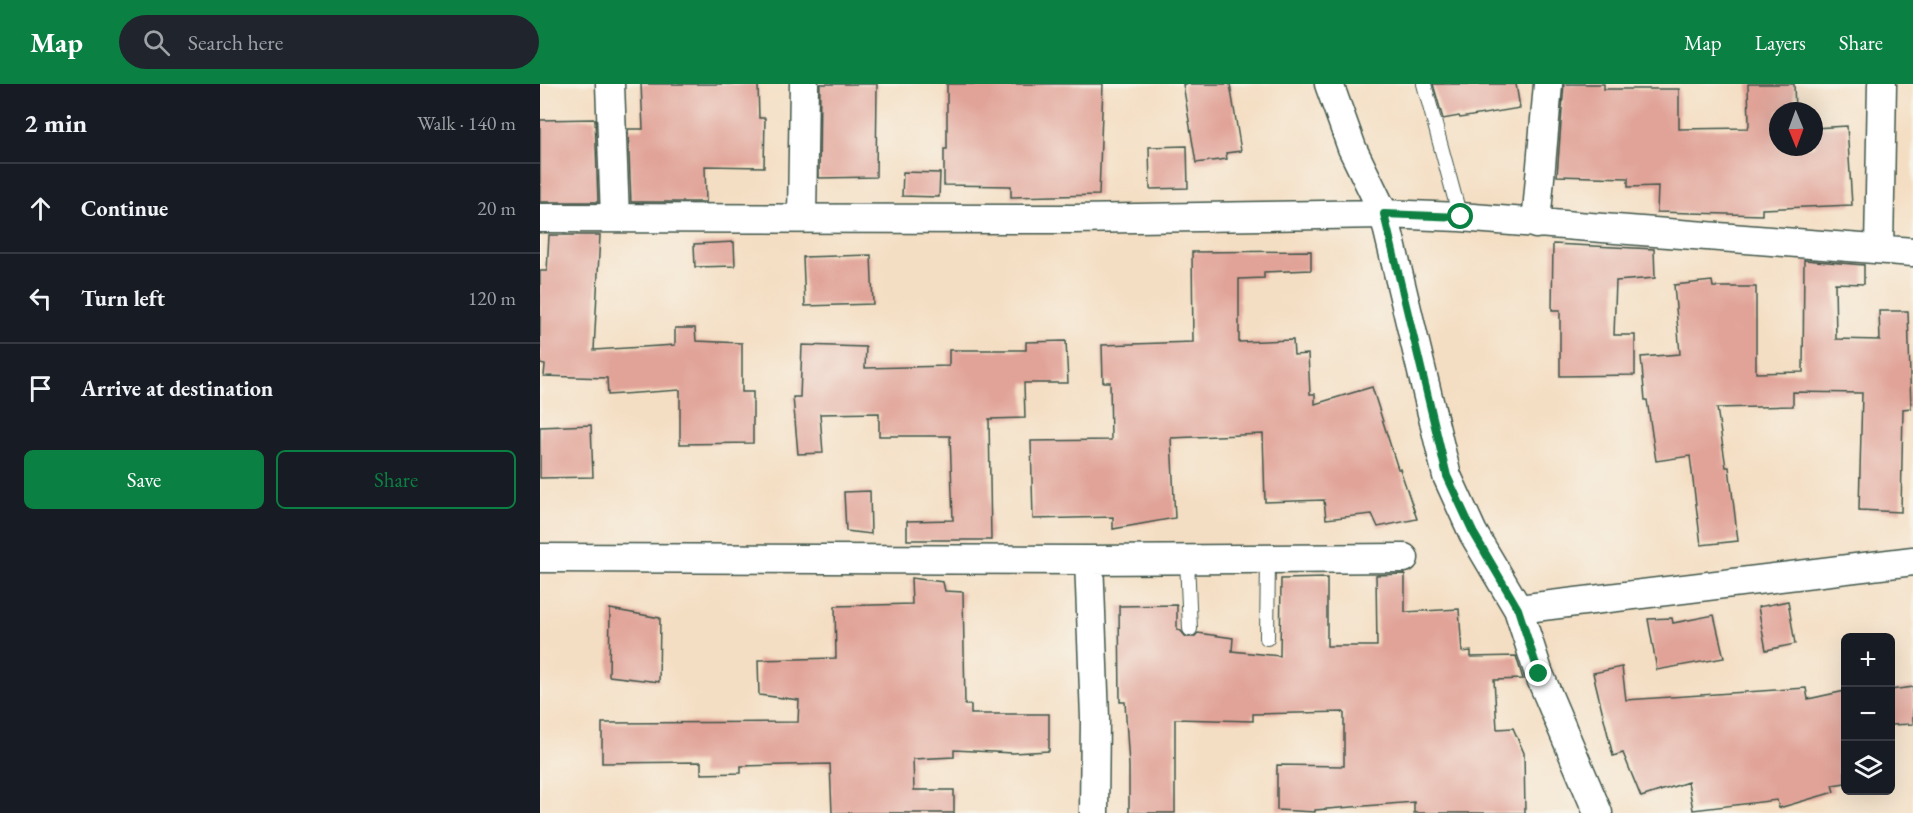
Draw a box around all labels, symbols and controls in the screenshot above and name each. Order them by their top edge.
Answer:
search box [119,15,539,69]
text: Map [30,24,83,60]
icon: search [140,26,173,59]
text: Search here [188,28,283,57]
text: Map [1684,29,1722,56]
text: Layers [1755,29,1806,56]
text: Share [1839,29,1883,56]
north arrow [1769,102,1823,156]
text: 2 min [24,106,87,140]
text: Walk · 140 m [417,110,516,136]
icon: ahead [24,192,57,225]
text: Continue [81,194,168,223]
text: 20 m [477,195,516,221]
route start [1447,203,1473,229]
icon: left [24,282,57,315]
text: Turn left [81,284,165,313]
text: 120 m [468,285,516,311]
icon: arrive [24,372,57,405]
text: Arrive at destination [81,374,273,403]
button: Save [24,450,264,509]
button: Share [276,450,516,509]
map controls [1841,633,1895,795]
button: + [1841,633,1895,687]
route end [1525,660,1551,686]
button: − [1841,687,1895,741]
button: layers [1841,741,1895,795]

